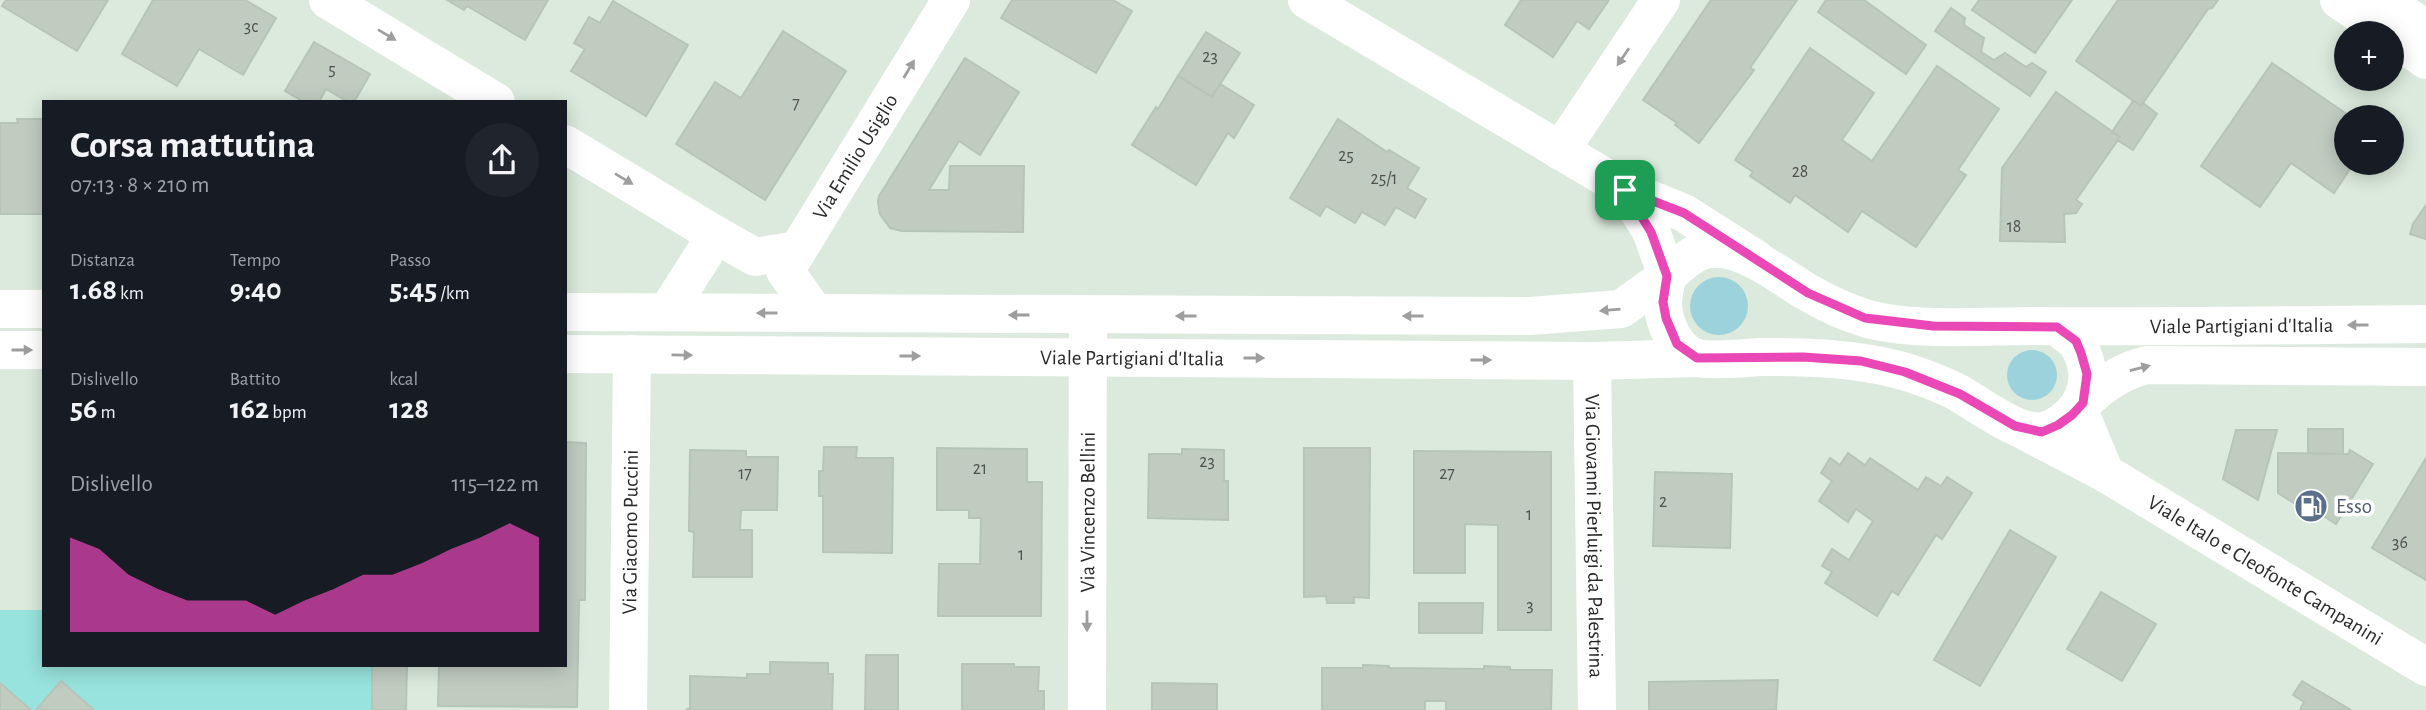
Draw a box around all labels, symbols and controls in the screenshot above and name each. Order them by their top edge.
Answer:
house number: 3c [244,18,258,36]
map controls [2334,21,2404,175]
button: + [2334,21,2404,91]
one-way arrow [377,29,396,42]
one-way arrow [1617,47,1630,66]
house number: 23 [1202,48,1218,66]
one-way arrow [902,59,915,79]
house number: 5 [328,61,336,79]
street label: Via Emilio Usiglio [809,90,901,223]
house number: 7 [792,95,800,113]
button: − [2334,105,2404,175]
button: share [465,123,539,197]
text: Corsa mattutina [70,127,315,165]
house number: 25 [1338,147,1354,165]
pin [1595,160,1655,220]
house number: 28 [1792,163,1808,181]
house number: 25/1 [1370,170,1398,188]
icon: arrive [1606,171,1644,209]
one-way arrow [614,173,633,186]
text: 07:13 · 8 × 210 m [70,174,210,197]
house number: 18 [2007,218,2021,236]
text: Distanza [70,251,135,270]
text: Tempo [230,251,281,270]
text: Passo [389,251,431,270]
text: 1.68 [70,275,117,305]
text: 9:40 [230,275,282,305]
text: 5:45 [389,275,437,305]
text: km [117,284,144,303]
text: /km [437,284,470,303]
one-way arrow [1599,305,1621,316]
one-way arrow [756,307,778,319]
one-way arrow [1008,309,1030,320]
one-way arrow [1174,310,1196,322]
one-way arrow [1402,310,1424,322]
street label: Viale Partigiani d'Italia [2150,314,2334,337]
one-way arrow [2347,319,2369,330]
one-way arrow [11,344,33,356]
street label: Viale Partigiani d'Italia [1040,347,1224,369]
one-way arrow [672,349,694,360]
one-way arrow [899,350,921,362]
one-way arrow [1243,352,1265,364]
one-way arrow [1471,354,1493,365]
one-way arrow [2129,362,2151,373]
text: Dislivello [70,370,138,389]
text: Battito [230,370,280,389]
text: kcal [389,370,418,389]
text: 56 [70,394,97,424]
text: 162 [230,394,269,424]
text: 128 [389,394,429,424]
street label: Via Giovanni Pierluigi da Palestrina [1582,394,1607,679]
text: m [97,403,116,422]
text: bpm [269,403,307,422]
street label: Via Vincenzo Bellini [1077,432,1098,592]
street label: Via Giacomo Puccini [619,449,641,615]
house number: 23 [1199,453,1215,471]
house number: 21 [973,460,987,478]
house number: 17 [738,465,752,483]
house number: 27 [1439,465,1455,483]
text: Dislivello [70,473,153,496]
text: 115–122 m [452,473,539,496]
fuel station icon: Esso [2292,487,2330,525]
street label: Viale Italo e Cleofonte Campanini [2144,491,2387,649]
house number: 2 [1659,493,1667,511]
place label: Esso [2336,496,2372,517]
house number: 1 [1526,506,1532,524]
house number: 36 [2392,534,2408,552]
house number: 1 [1018,546,1024,564]
house number: 3 [1526,597,1534,615]
one-way arrow [1081,610,1093,632]

